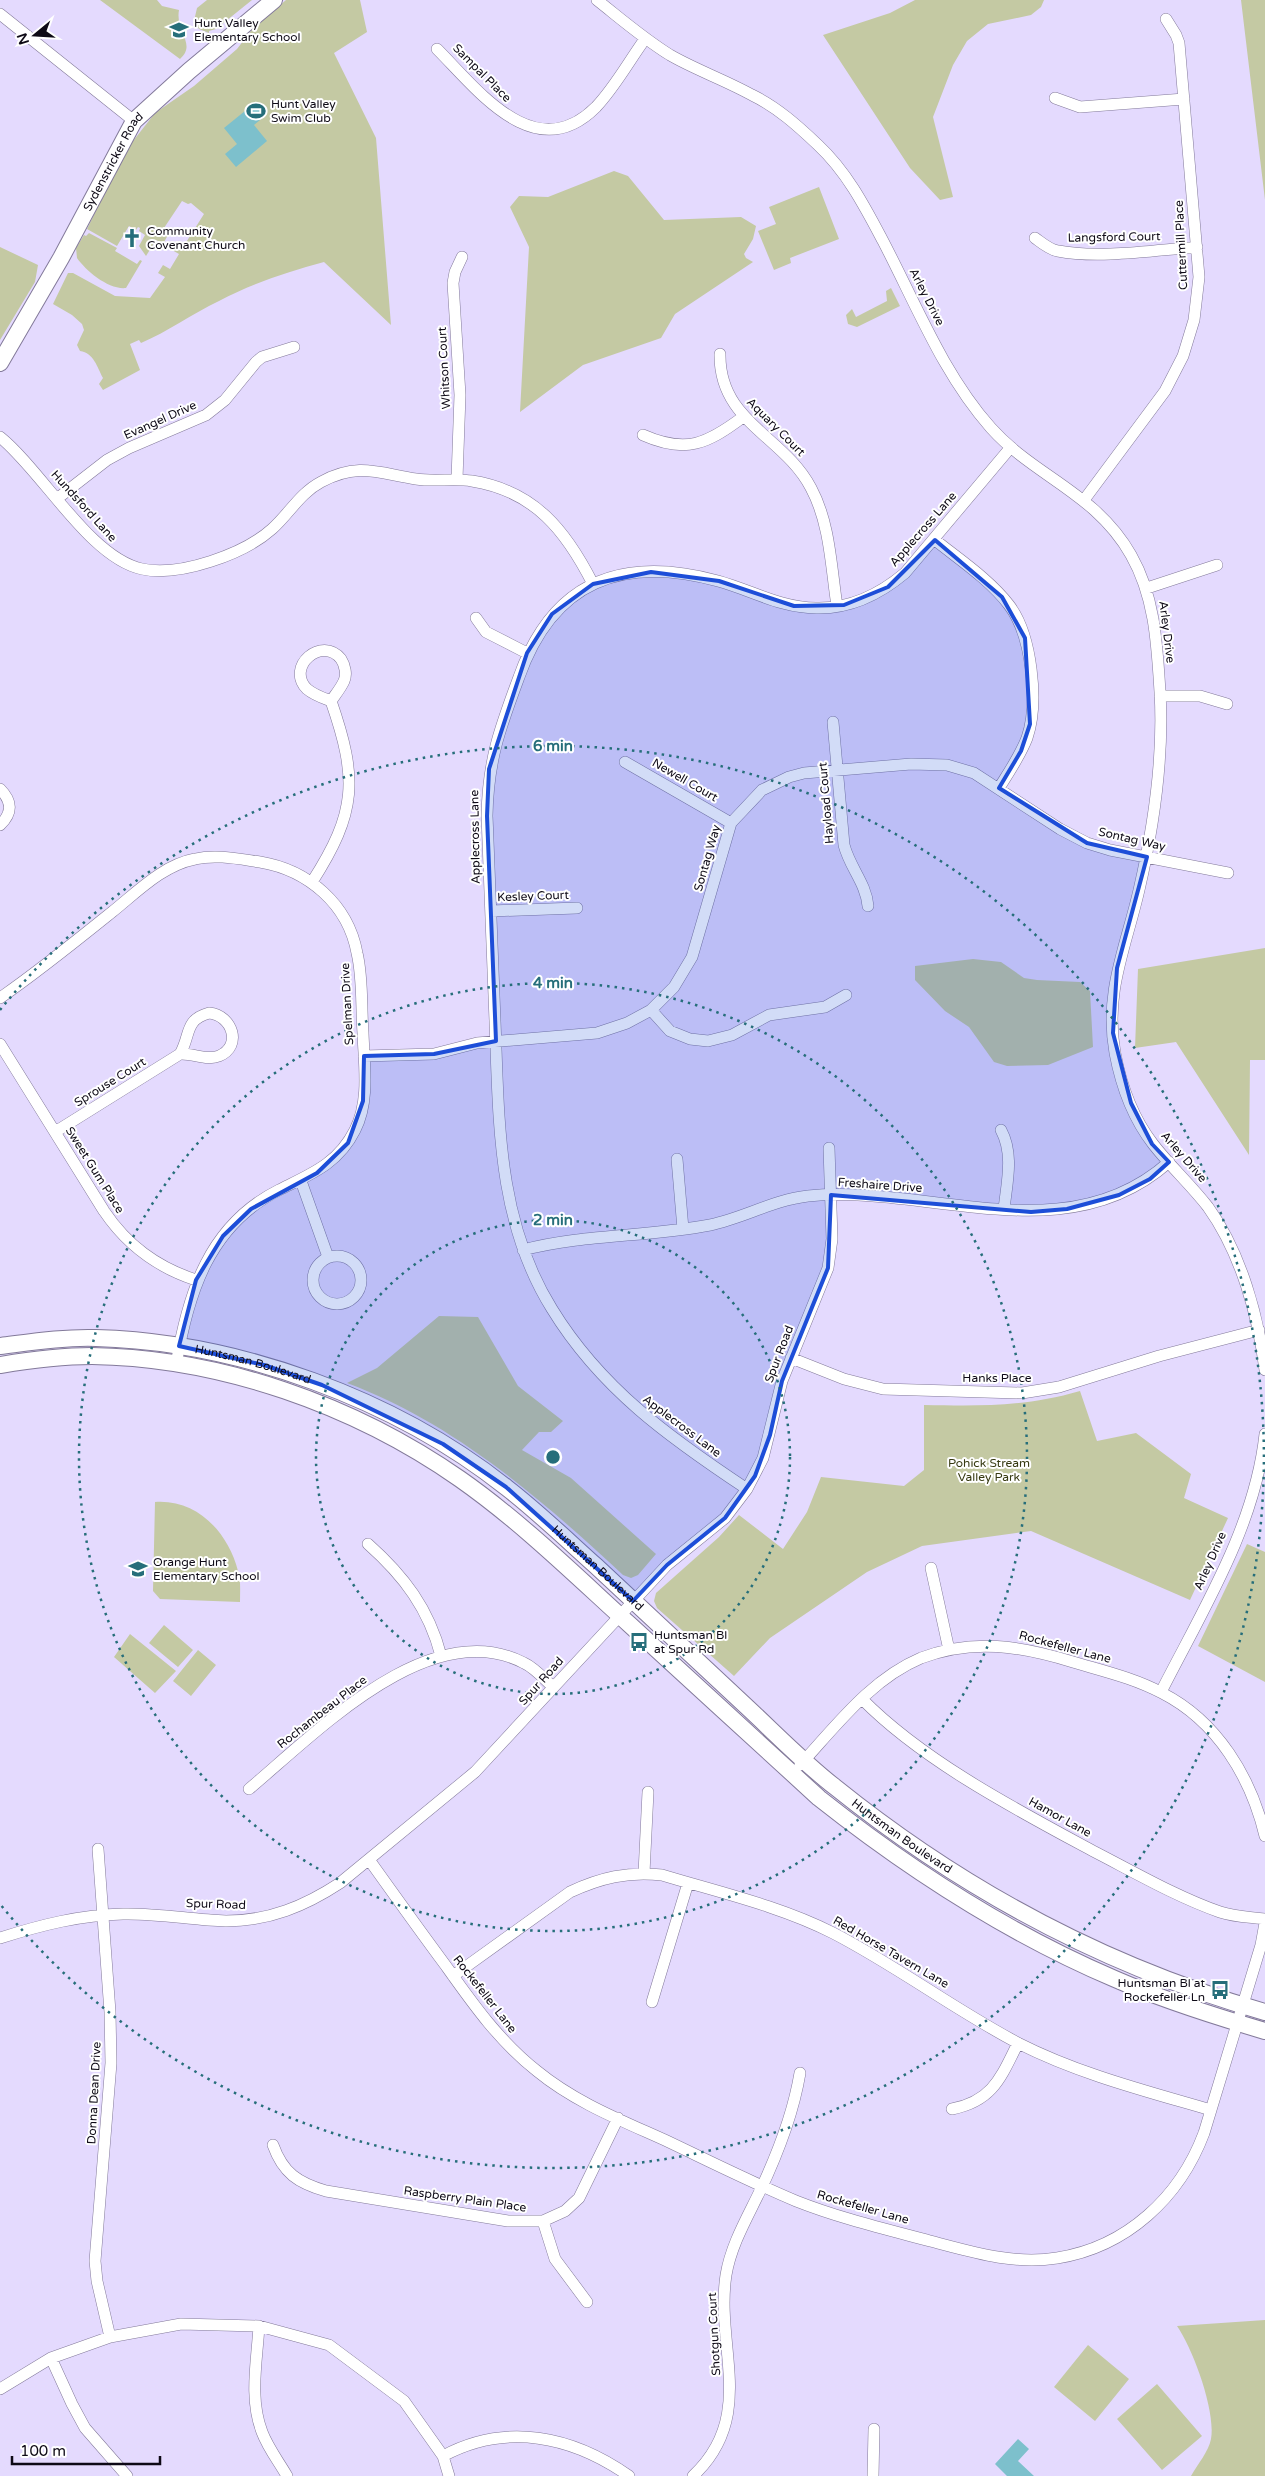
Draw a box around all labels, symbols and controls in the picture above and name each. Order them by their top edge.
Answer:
north arrow [10,10,60,60]
place label: Hunt Valley Elementary School [194,16,301,44]
school or university icon: Hunt Valley Elementary School [168,19,190,41]
text: N [13,31,33,47]
street label: Sampal Place [450,41,514,105]
place label: Hunt Valley Swim Club [271,97,336,125]
sports icon: Hunt Valley Swim Club [245,100,267,122]
street label: Sydenstricker Road [80,109,146,213]
street label: Cuttermill Place [1172,200,1190,290]
place label: Community Covenant Church [147,224,245,252]
church icon: Community Covenant Church [121,227,143,249]
street label: Langsford Court [1067,229,1161,245]
street label: Arley Drive [907,266,947,328]
street label: Whitson Court [435,326,453,410]
street label: Aquary Court [744,395,808,459]
street label: Evangel Drive [122,398,199,442]
street label: Hundsford Lane [48,467,120,545]
street label: Applecross Lane [887,489,959,569]
street label: Arley Drive [1156,600,1178,664]
text: 6 min [533,737,573,755]
street label: Newell Court [650,756,721,805]
street label: Hayload Court [815,761,837,844]
street label: Applecross Lane [467,790,483,884]
street label: Sontag Way [691,823,723,893]
street label: Sontag Way [1097,824,1168,854]
street label: Kesley Court [497,888,570,904]
street label: Spelman Drive [338,962,356,1046]
text: 4 min [533,974,573,992]
street label: Sprouse Court [72,1054,149,1110]
street label: Sweet Gum Place [63,1124,127,1216]
street label: Arley Drive [1158,1129,1210,1185]
street label: Freshaire Drive [837,1175,923,1195]
text: 2 min [533,1211,573,1229]
street label: Spur Road [762,1323,796,1385]
street label: Huntsman Boulevard [194,1342,313,1387]
street label: Hanks Place [962,1371,1032,1385]
street label: Applecross Lane [640,1392,724,1460]
centre of rings [544,1448,562,1466]
park label: Pohick Stream Valley Park [948,1456,1030,1484]
street label: Huntsman Boulevard [549,1522,647,1614]
street label: Arley Drive [1191,1530,1229,1592]
place label: Orange Hunt Elementary School [153,1555,260,1583]
school or university icon: Orange Hunt Elementary School [127,1558,149,1580]
place label: Huntsman Bl at Spur Rd [654,1628,727,1656]
street label: Rockefeller Lane [1017,1628,1113,1666]
bus stop icon: Huntsman Bl at Spur Rd [628,1631,650,1653]
street label: Spur Road [516,1654,566,1708]
street label: Rochambeau Place [274,1673,370,1751]
street label: Hamor Lane [1026,1794,1094,1840]
street label: Huntsman Boulevard [849,1796,955,1876]
street label: Spur Road [186,1896,246,1912]
street label: Red Horse Tavern Lane [831,1913,952,1991]
street label: Rockefeller Lane [450,1952,520,2036]
place label: Huntsman Bl at Rockefeller Ln [1118,1976,1205,2004]
bus stop icon: Huntsman Bl at Rockefeller Ln [1209,1979,1231,2001]
street label: Donna Dean Drive [84,2041,104,2145]
street label: Raspberry Plain Place [403,2183,527,2215]
street label: Rockefeller Lane [816,2187,911,2227]
street label: Shotgun Court [705,2291,723,2376]
scale bar [12,2434,160,2466]
text: 100 m [20,2442,66,2460]

